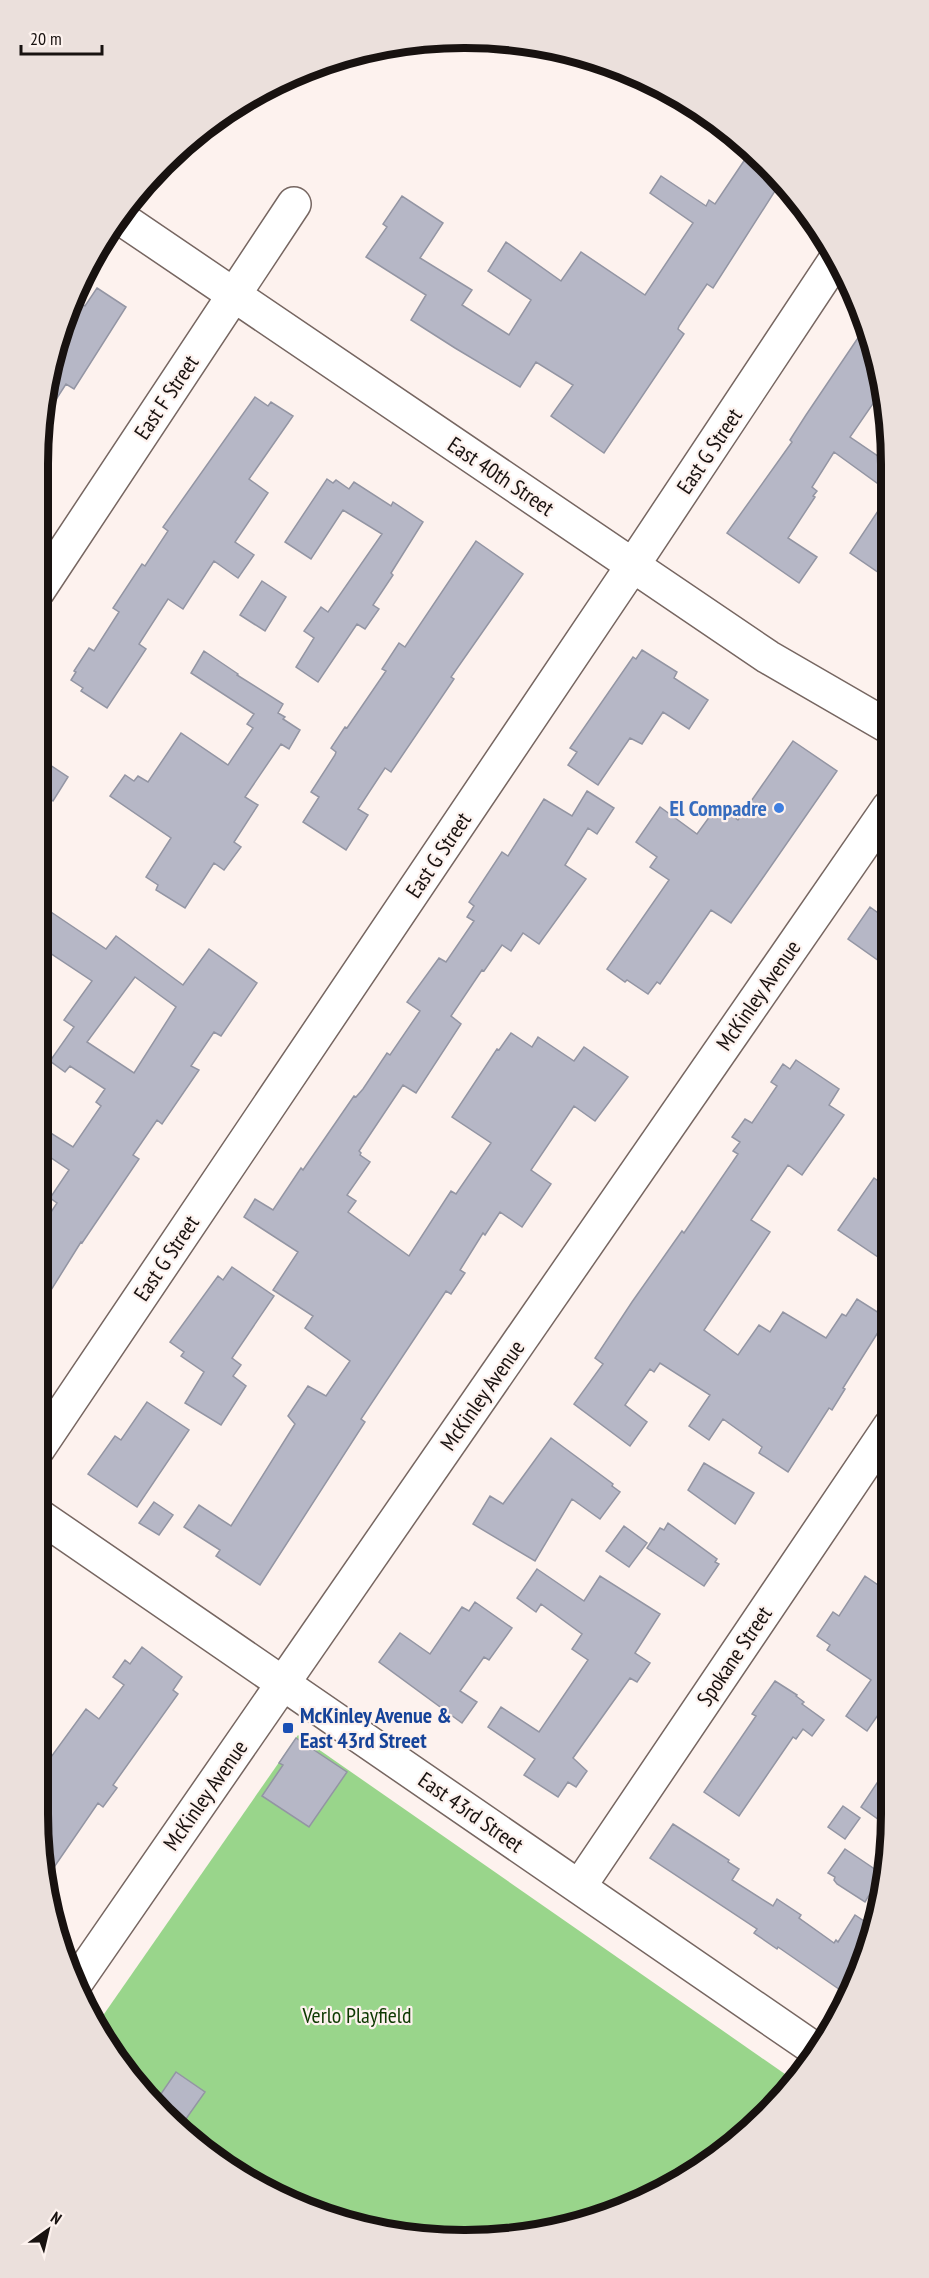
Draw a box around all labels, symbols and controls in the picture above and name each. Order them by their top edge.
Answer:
scale bar [21,18,102,56]
text: 20 m [30,27,62,50]
street label: East F Street [128,350,204,444]
street label: East G Street [670,403,748,499]
street label: East 40th Street [443,430,559,522]
place label: El Compadre [670,794,767,822]
marker: El Compadre [772,801,786,815]
street label: East G Street [399,807,477,903]
street label: McKinley Avenue [710,934,806,1056]
street label: East G Street [127,1210,205,1306]
street label: McKinley Avenue [434,1334,530,1456]
street label: Spokane Street [690,1601,778,1711]
place label: McKinley Avenue & East 43rd Street [300,1701,451,1754]
marker: McKinley Avenue & East 43rd Street [281,1721,295,1735]
street label: McKinley Avenue [157,1734,253,1856]
street label: East 43rd Street [413,1766,529,1858]
park label: Verlo Playfield [302,2001,412,2029]
north arrow [18,2200,78,2260]
text: N [47,2207,66,2228]

